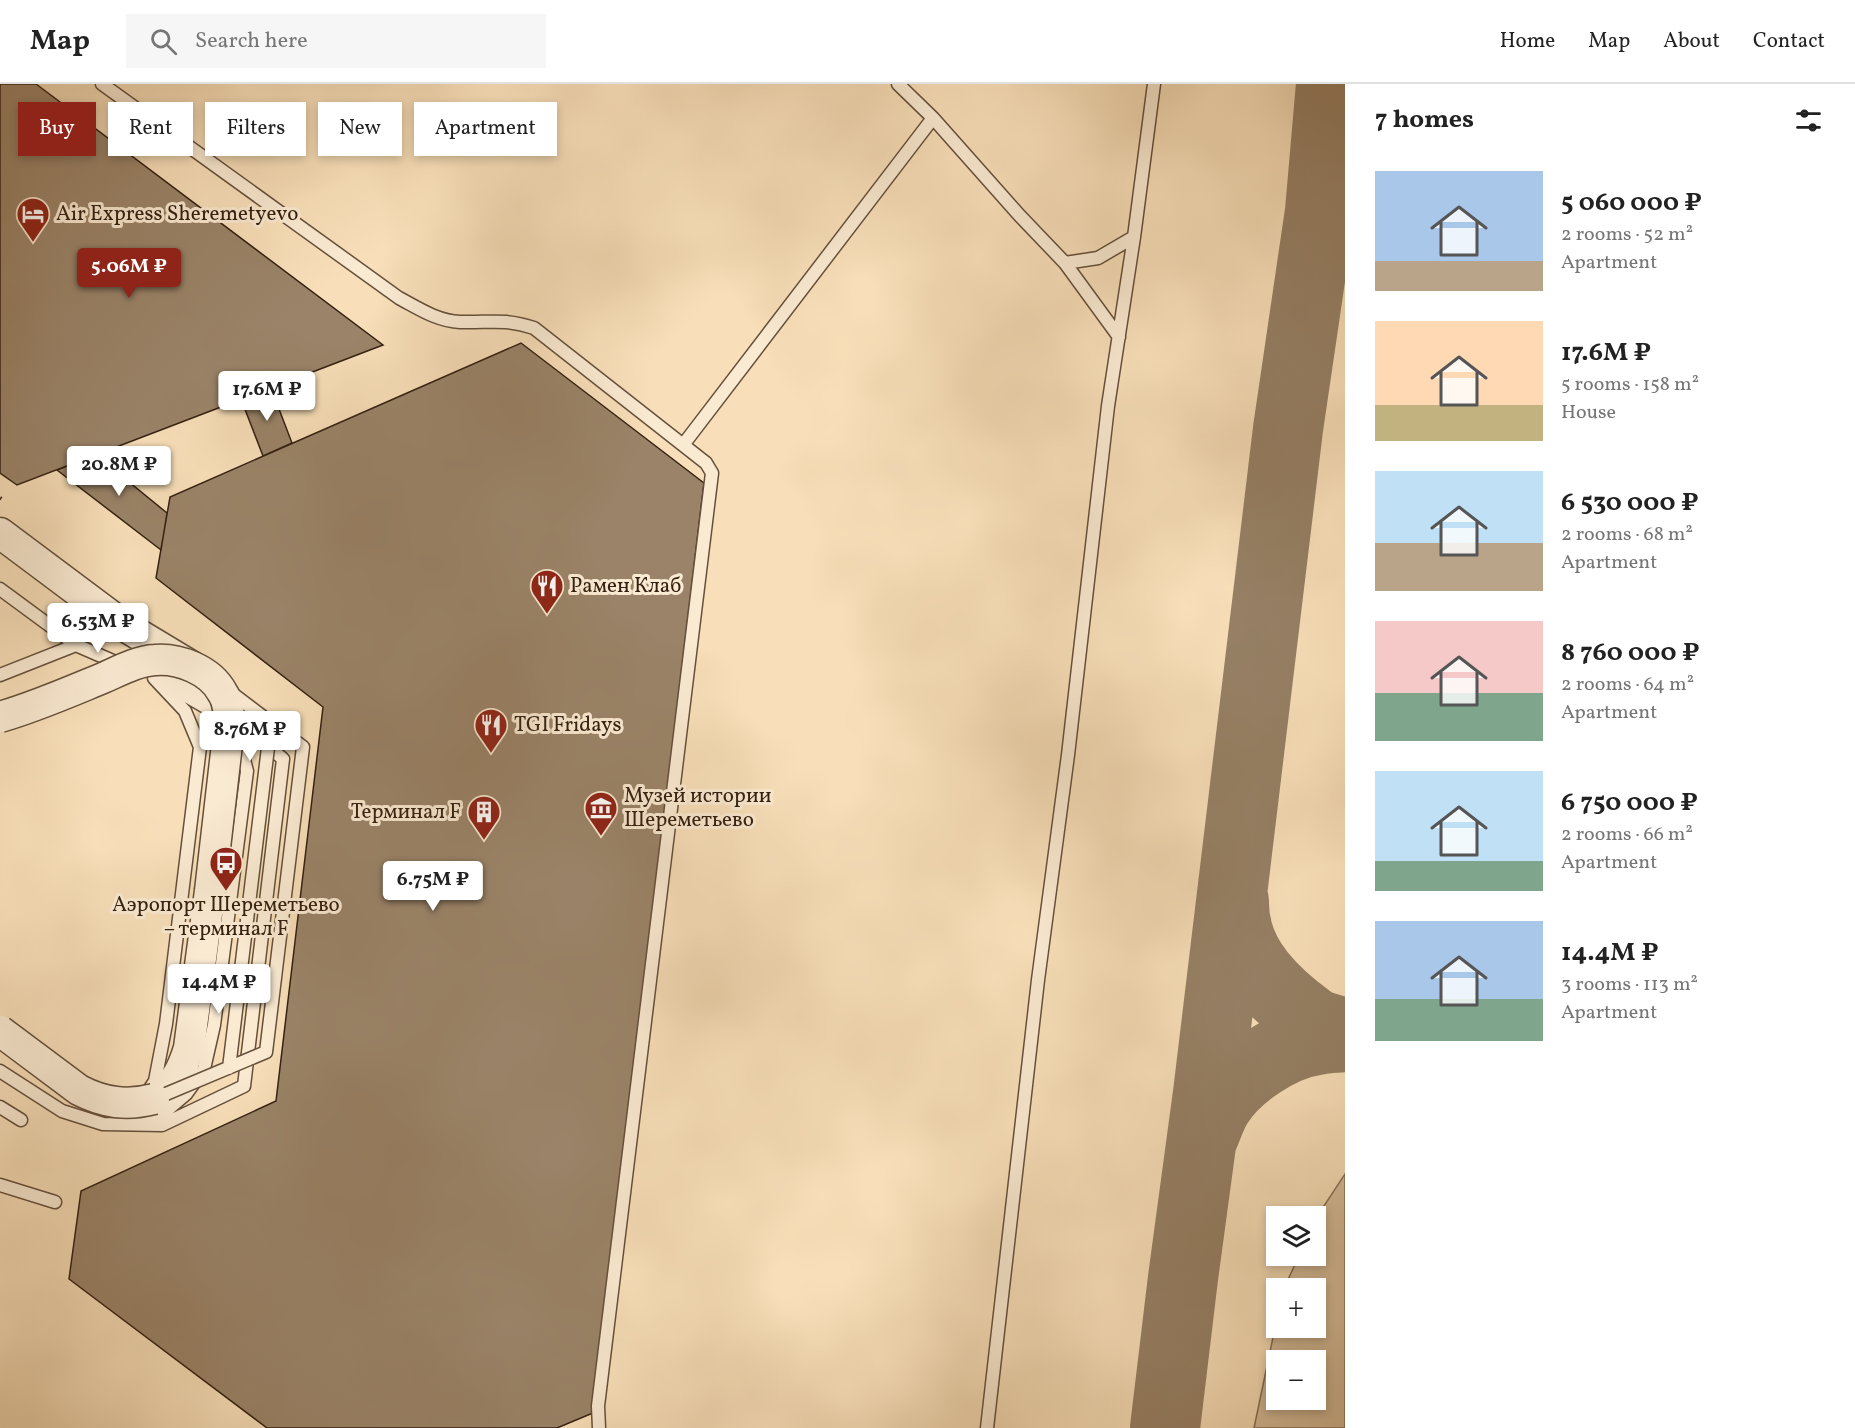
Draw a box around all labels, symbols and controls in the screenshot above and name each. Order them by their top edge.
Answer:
search box [126,14,546,68]
text: Map [30,22,90,61]
icon: search [147,25,180,58]
text: Search here [195,26,308,57]
text: Home [1500,27,1555,56]
text: Map [1588,27,1630,56]
text: About [1663,27,1720,56]
text: Contact [1753,27,1825,56]
chip: Buy [18,102,96,156]
chip: Rent [108,102,193,156]
chip: Filters [205,102,306,156]
chip: New [318,102,402,156]
chip: Apartment [414,102,557,156]
text: 7 homes [1375,102,1474,138]
icon: filters [1792,104,1825,137]
text: 5 060 000 ₽ [1561,185,1702,221]
icon: home [1423,195,1495,267]
hotel icon: Air Express Sheremetyevo [15,196,51,243]
place label: Air Express Sheremetyevo [56,200,298,229]
text: 2 rooms · 52 m² [1561,221,1693,249]
pin: 5.06M ₽ [74,248,184,299]
text: Apartment [1561,249,1657,277]
text: 5.06M ₽ [91,253,167,281]
text: 17.6M ₽ [1561,335,1651,371]
icon: home [1423,345,1495,417]
pin: 17.6M ₽ [212,371,322,422]
text: 5 rooms · 158 m² [1561,371,1699,399]
text: 17.6M ₽ [232,376,302,404]
text: House [1561,399,1616,427]
pin: 20.8M ₽ [64,446,174,497]
text: 20.8M ₽ [81,451,157,479]
text: 6 530 000 ₽ [1561,485,1699,521]
icon: home [1423,495,1495,567]
text: 2 rooms · 68 m² [1561,521,1693,549]
text: Apartment [1561,549,1657,577]
restaurant icon: Рамен Клаб [529,568,565,615]
place label: Рамен Клаб [570,572,681,601]
pin: 6.53M ₽ [43,603,153,654]
text: 6.53M ₽ [61,608,135,636]
text: 8 760 000 ₽ [1561,635,1700,671]
icon: home [1423,645,1495,717]
text: 2 rooms · 64 m² [1561,671,1694,699]
text: Apartment [1561,699,1657,727]
restaurant icon: TGI Fridays [473,707,509,754]
pin: 8.76M ₽ [195,711,305,762]
place label: TGI Fridays [514,711,621,740]
text: 8.76M ₽ [213,716,287,744]
place label: Музей истории Шереметьево [624,782,772,835]
text: 6 750 000 ₽ [1561,785,1698,821]
museum icon: Музей истории Шереметьево [583,790,619,837]
building icon: Терминал F [466,794,502,841]
icon: home [1423,795,1495,867]
place label: Терминал F [351,798,461,827]
text: 2 rooms · 66 m² [1561,821,1693,849]
bus stop icon: Аэропорт Шереметьево – терминал F [208,845,244,892]
text: Apartment [1561,849,1657,877]
pin: 6.75M ₽ [378,861,488,912]
text: 6.75M ₽ [397,866,469,894]
place label: Аэропорт Шереметьево – терминал F [112,891,340,944]
text: 14.4M ₽ [1561,935,1659,971]
icon: home [1423,945,1495,1017]
pin: 14.4M ₽ [164,964,274,1015]
text: 14.4M ₽ [182,969,257,997]
text: 3 rooms · 113 m² [1561,971,1698,999]
text: Apartment [1561,999,1657,1027]
map controls [1266,1206,1326,1410]
button: layers [1266,1206,1326,1266]
button: + [1266,1278,1326,1338]
button: − [1266,1350,1326,1410]

